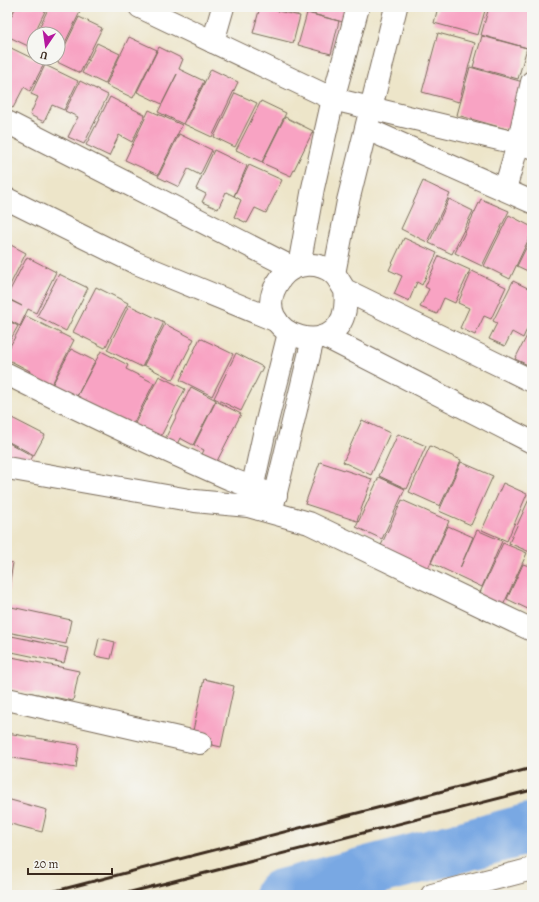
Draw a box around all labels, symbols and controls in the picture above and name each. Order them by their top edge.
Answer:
north arrow [26,26,66,66]
text: U [38,47,49,63]
scale bar [28,850,112,876]
text: 20 m [34,856,58,872]

